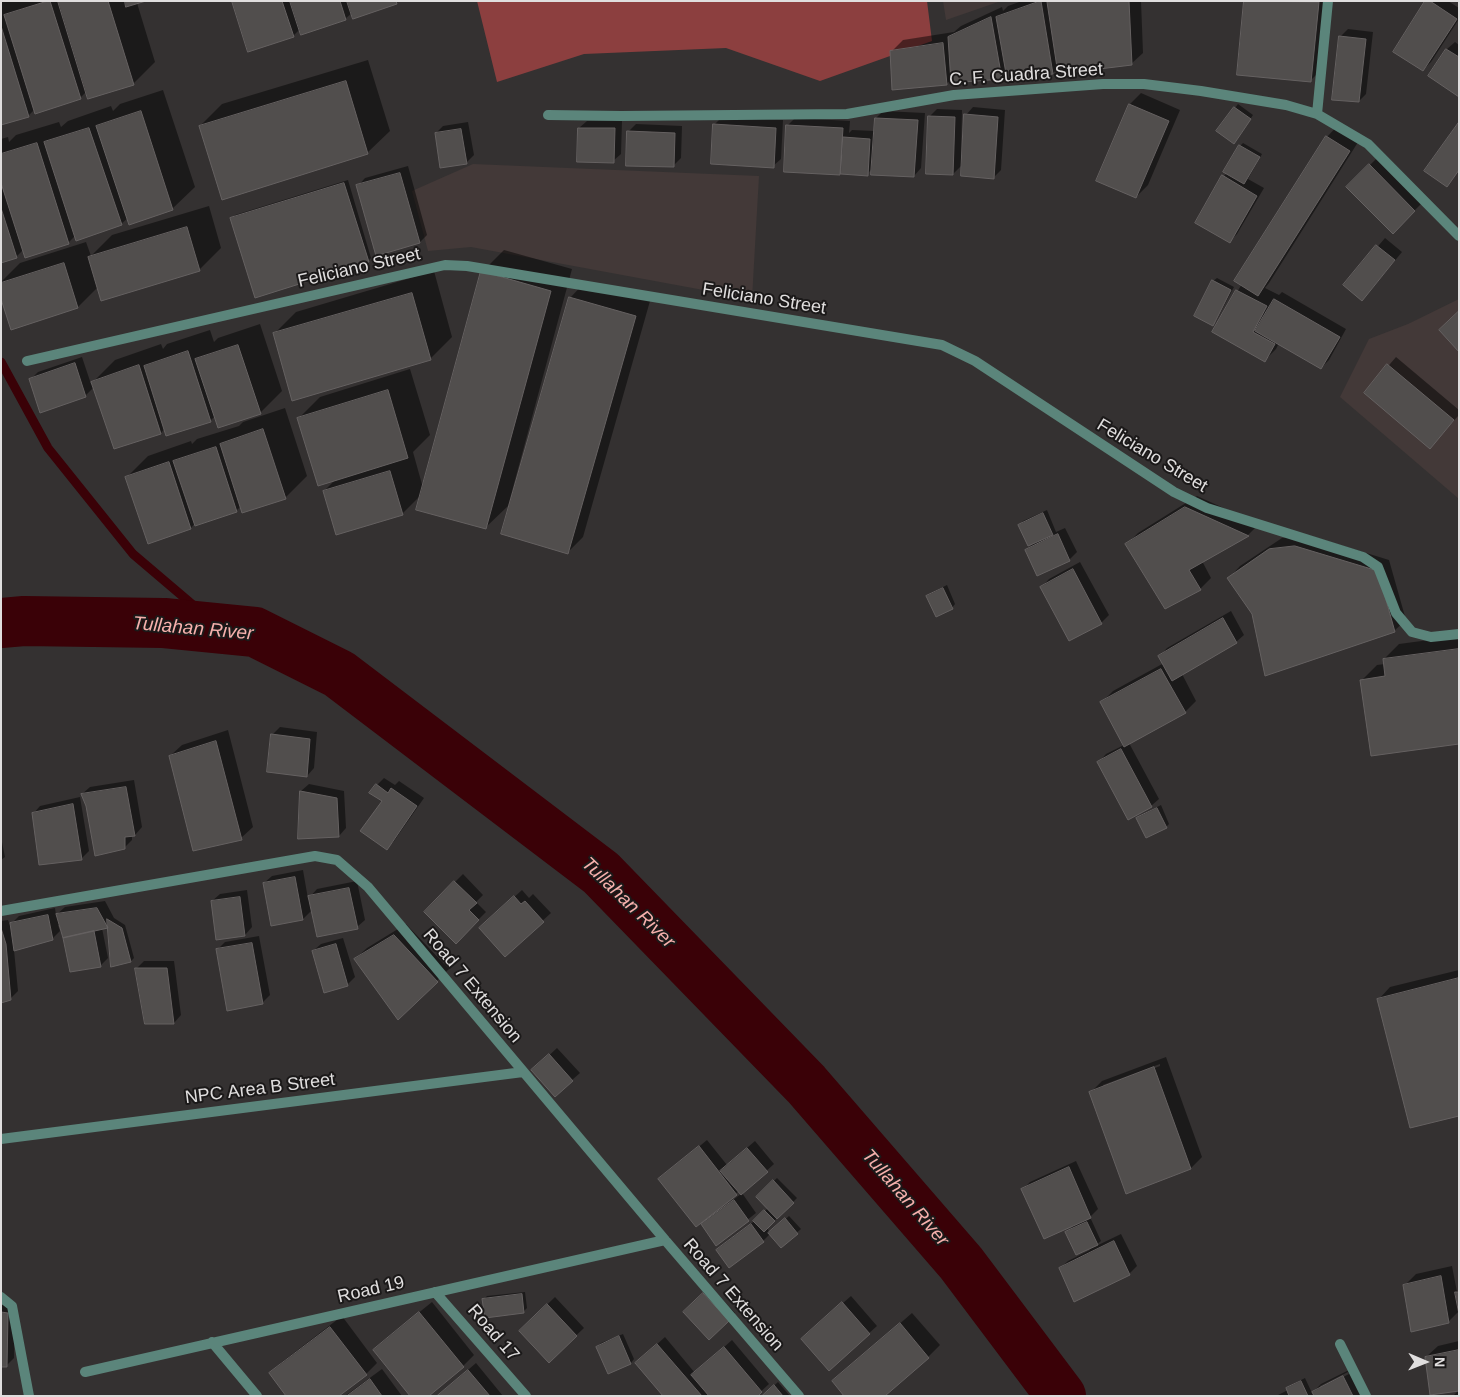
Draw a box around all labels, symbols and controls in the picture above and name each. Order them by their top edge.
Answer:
street label: C. F. Cuadra Street [948,59,1104,91]
street label: Feliciano Street [296,243,422,293]
street label: Feliciano Street [701,279,827,319]
street label: Feliciano Street [1093,415,1211,497]
water label: Tullahan River [132,612,254,646]
water label: Tullahan River [577,853,679,953]
street label: Road 7 Extension [418,925,526,1047]
street label: NPC Area B Street [184,1069,336,1109]
water label: Tullahan River [857,1145,953,1251]
street label: Road 7 Extension [678,1234,788,1356]
street label: Road 19 [335,1272,407,1308]
street label: Road 17 [463,1300,523,1366]
north arrow [1400,1337,1450,1387]
text: N [1432,1357,1448,1367]

